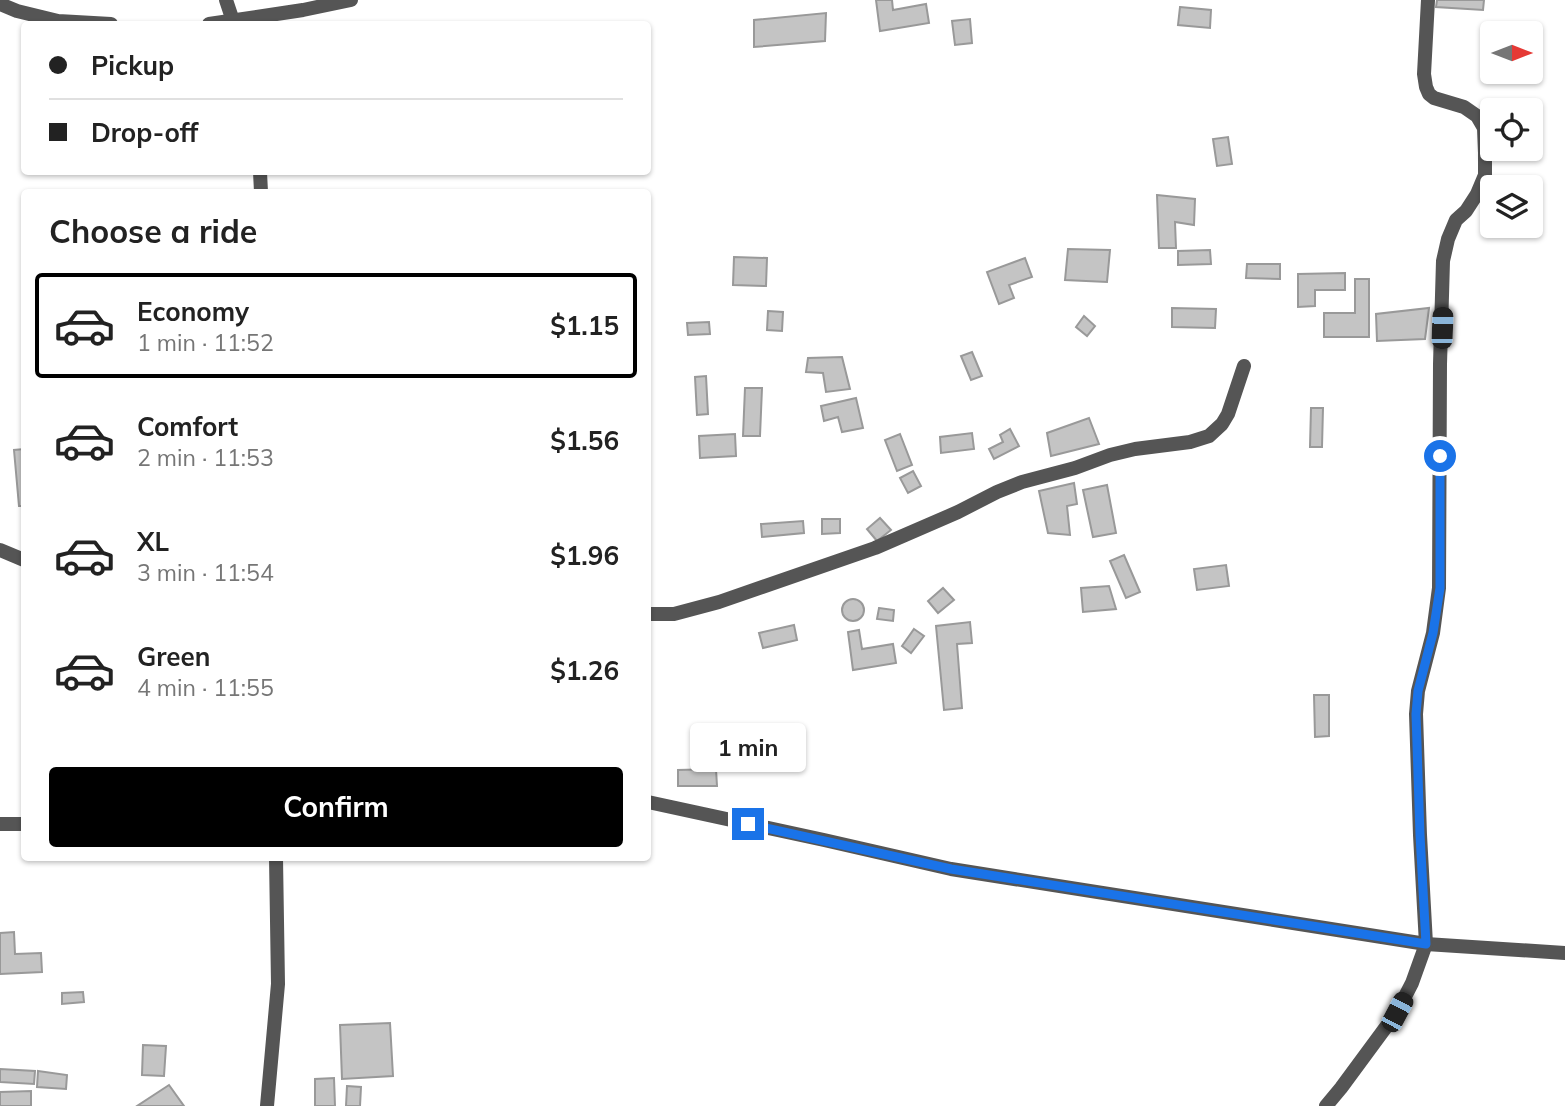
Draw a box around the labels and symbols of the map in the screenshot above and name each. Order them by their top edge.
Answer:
north arrow [1480,21,1544,84]
car [1431,307,1454,349]
route start [1424,440,1456,472]
callout: 1 min [690,722,806,772]
route end [732,808,764,840]
car [1378,989,1417,1035]

